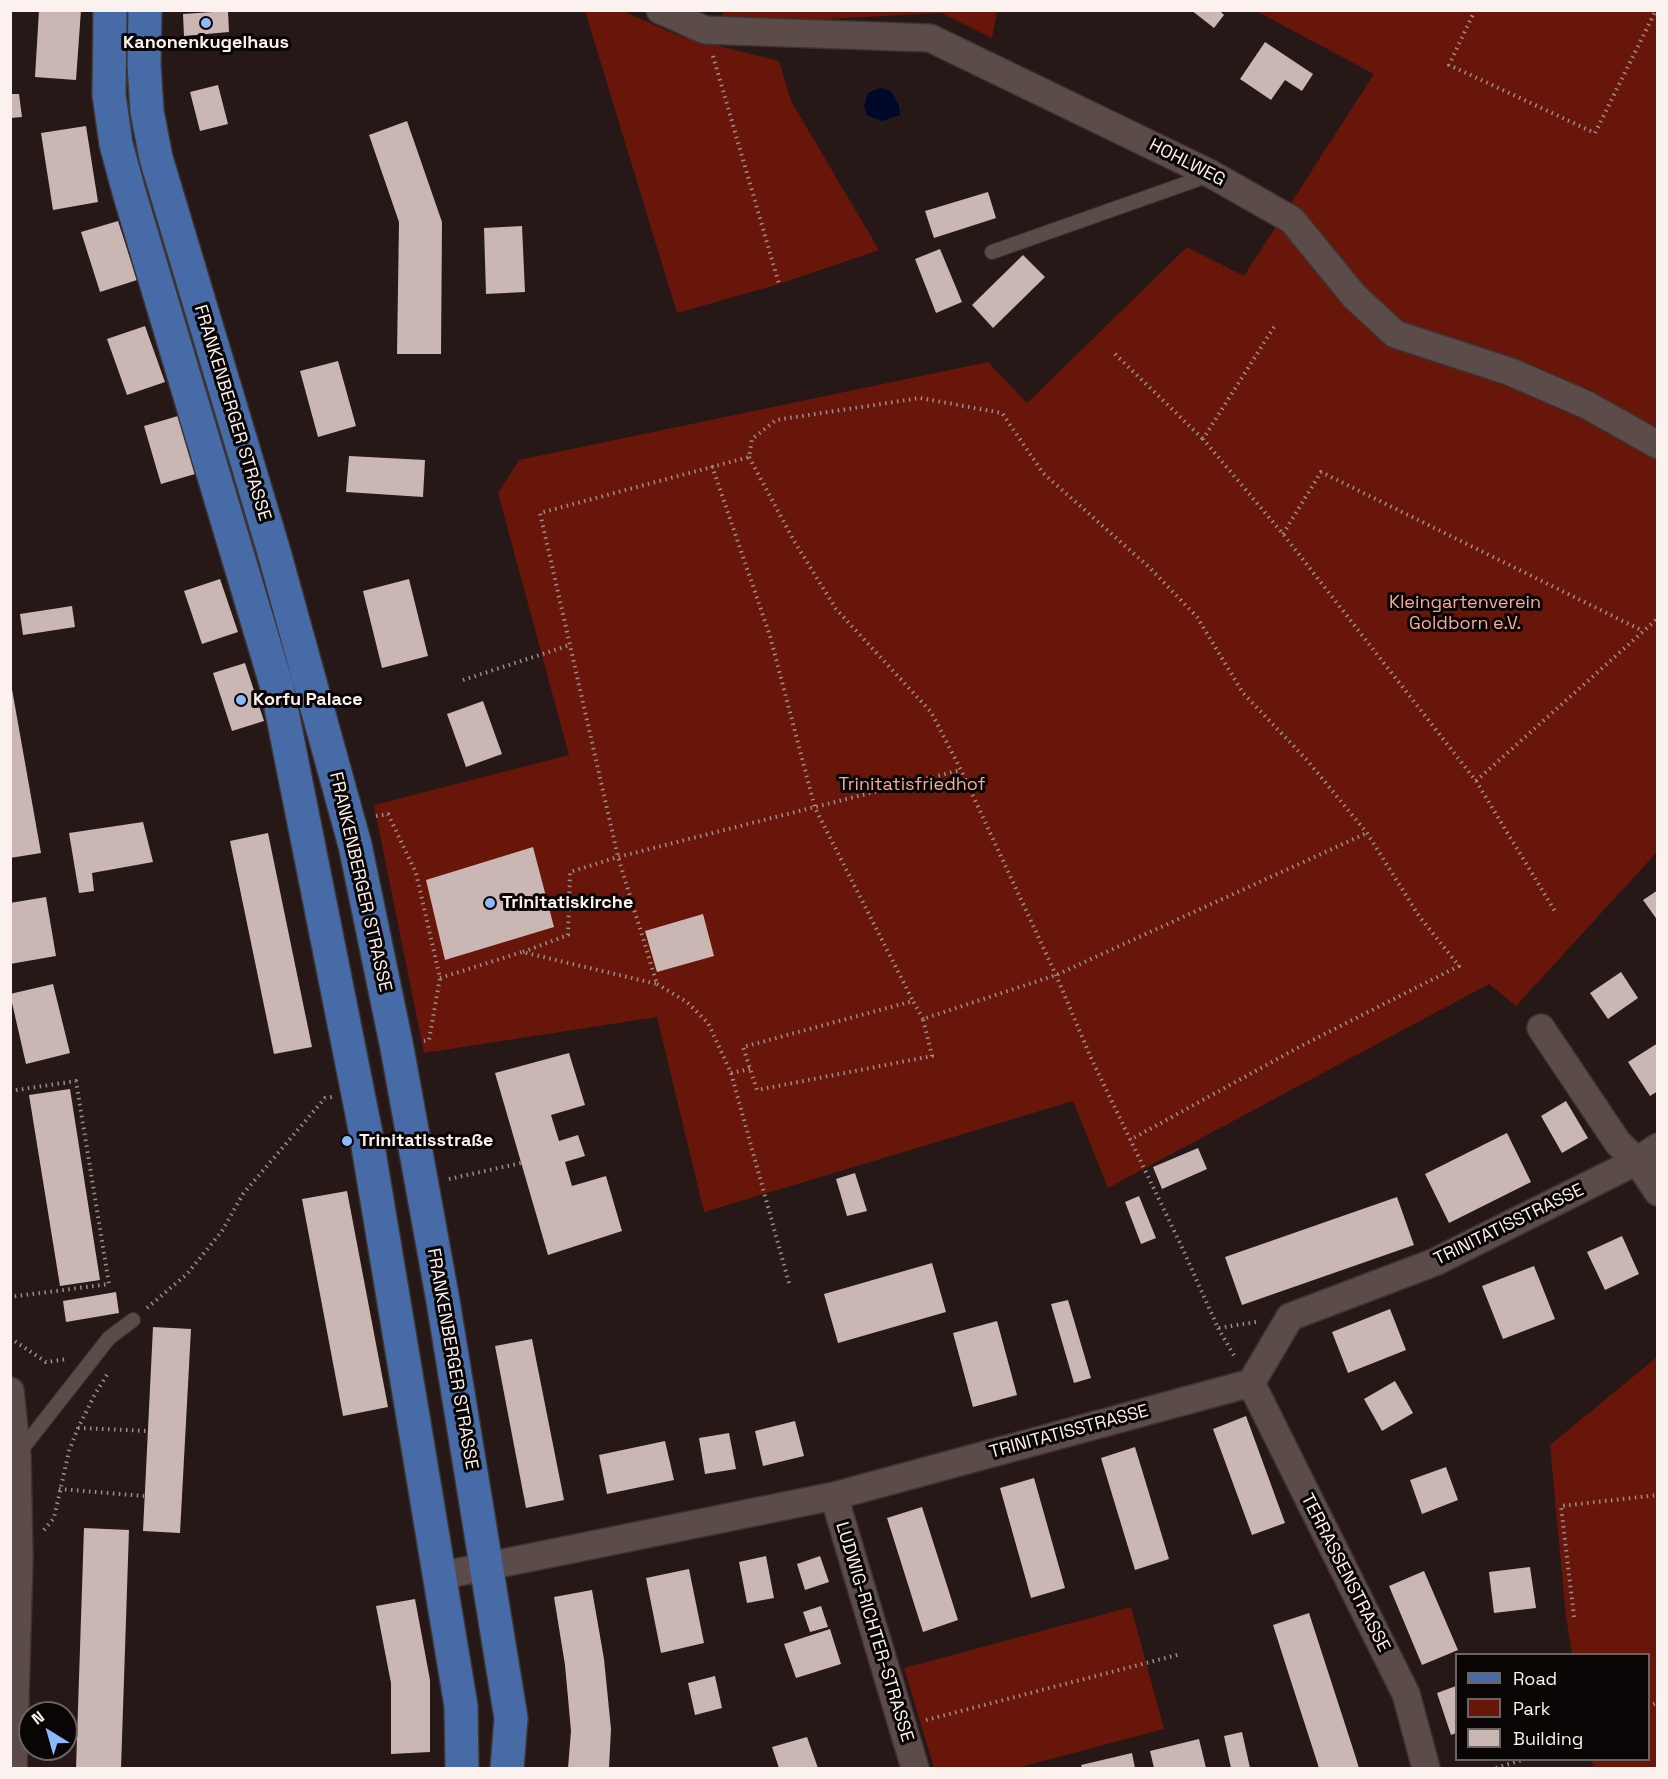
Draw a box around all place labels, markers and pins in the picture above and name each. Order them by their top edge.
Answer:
marker: Kanonenkugelhaus [199,16,213,30]
place label: Kanonenkugelhaus [123,32,289,54]
place label: Korfu Palace [253,689,363,711]
marker: Korfu Palace [234,693,248,707]
place label: Trinitatiskirche [502,892,633,914]
marker: Trinitatiskirche [483,896,497,910]
place label: Trinitatisstraße [359,1130,493,1152]
marker: Trinitatisstraße [340,1134,354,1148]

